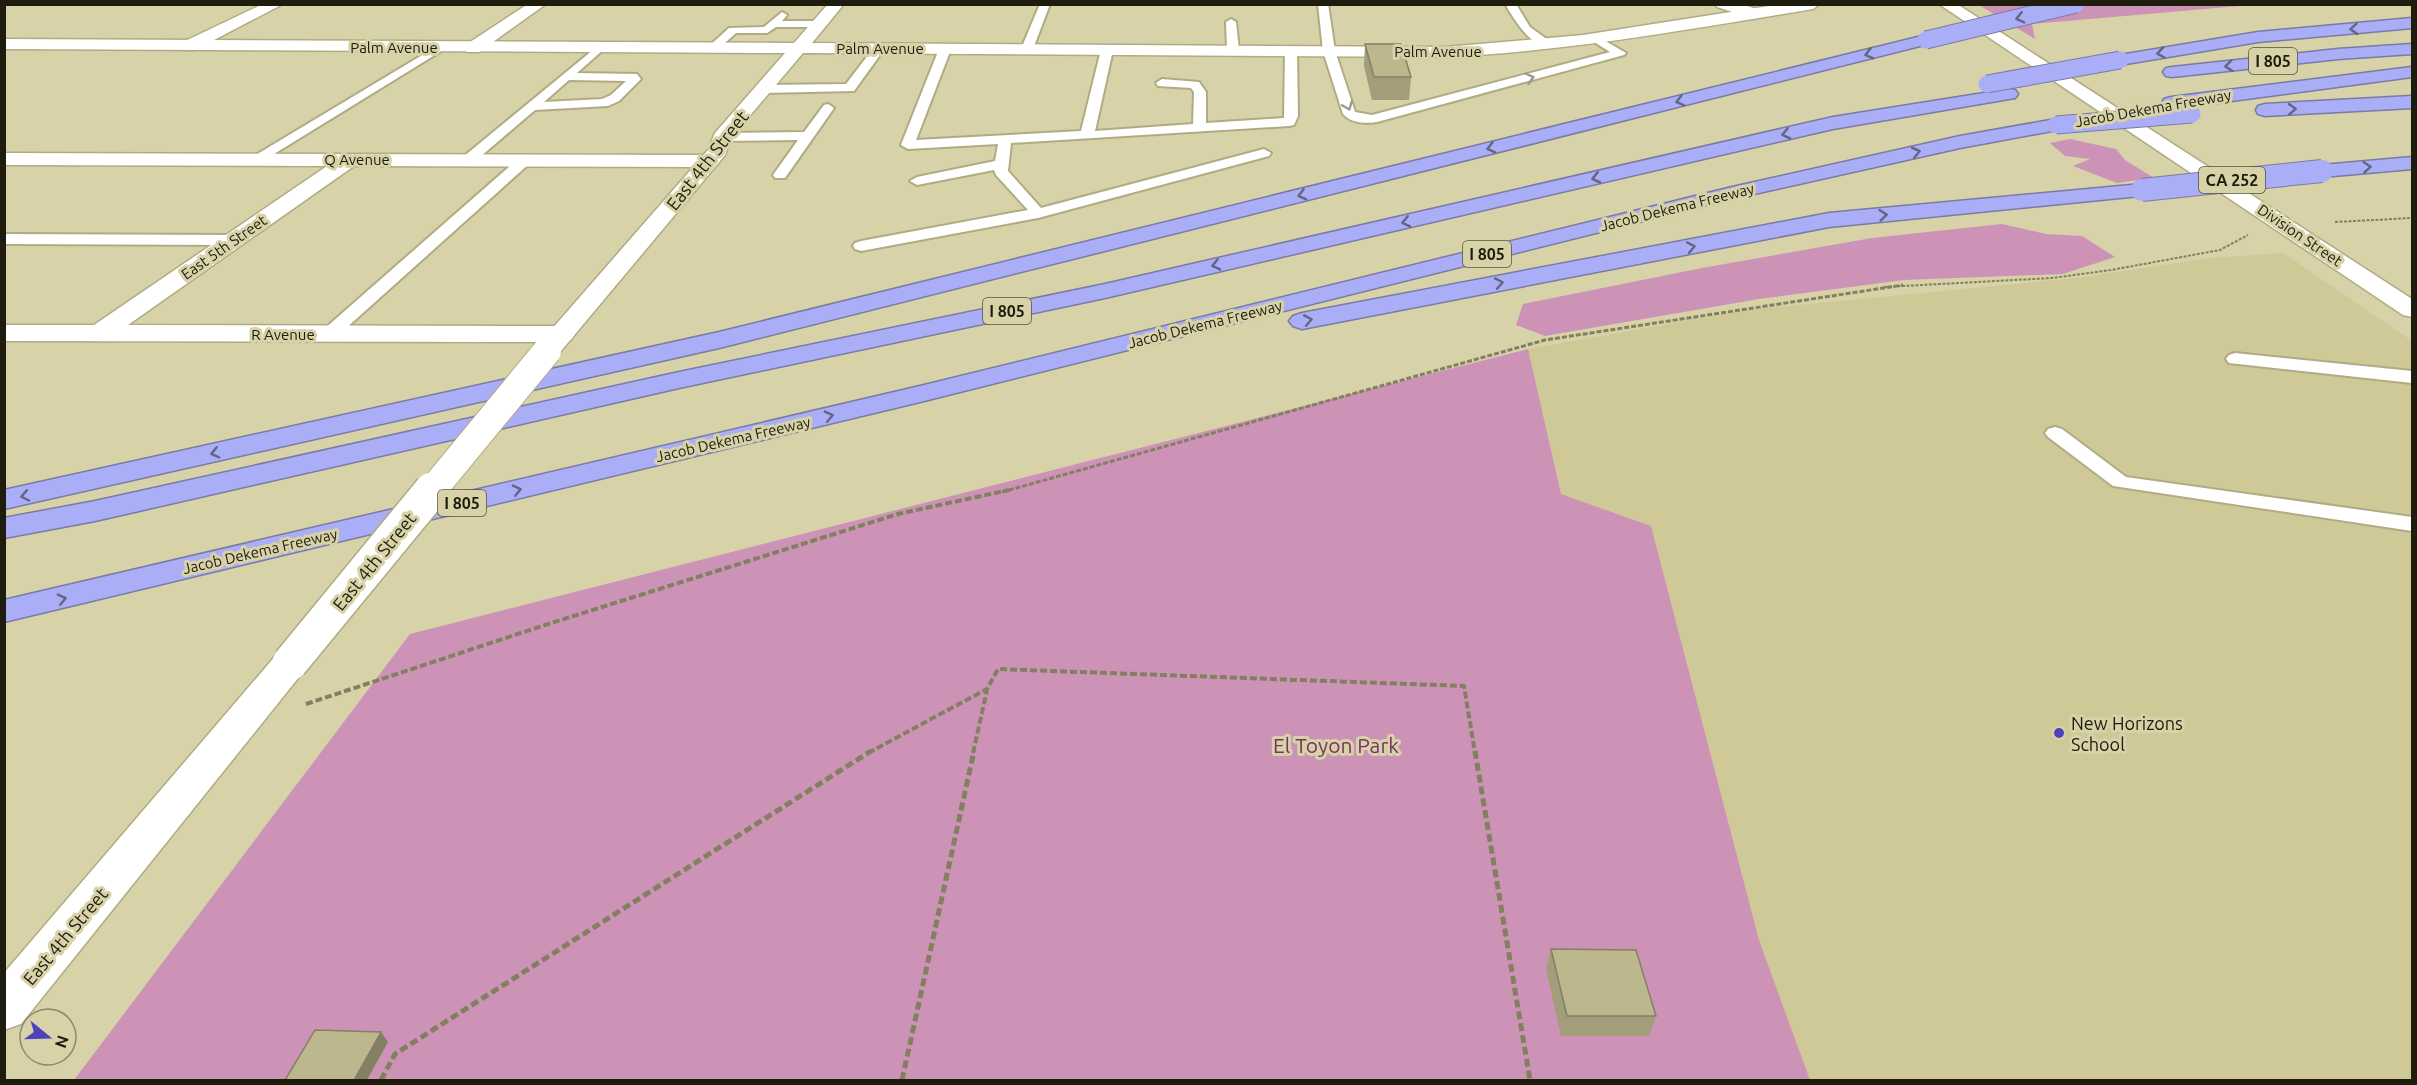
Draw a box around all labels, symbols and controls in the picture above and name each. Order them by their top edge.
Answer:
one-way arrow [2015,11,2025,24]
one-way arrow [2350,22,2359,35]
street label: Palm Avenue [350,39,438,56]
street label: Palm Avenue [836,40,924,57]
street label: Palm Avenue [1394,43,1482,60]
one-way arrow [1864,46,1874,59]
one-way arrow [2156,47,2166,59]
road number: I 805 [2249,48,2297,74]
one-way arrow [2224,59,2233,72]
one-way arrow [1524,73,1535,85]
street label: Jacob Dekema Freeway [2074,86,2232,130]
one-way arrow [1675,93,1685,106]
one-way arrow [1341,100,1353,111]
one-way arrow [2287,102,2296,115]
street label: East 4th Street [662,106,752,214]
one-way arrow [1781,127,1791,140]
one-way arrow [1486,141,1496,154]
one-way arrow [1910,146,1920,159]
street label: Q Avenue [324,151,390,168]
one-way arrow [2362,161,2372,174]
road number: CA 252 [2199,167,2265,193]
one-way arrow [1591,170,1601,183]
street label: Jacob Dekema Freeway [1598,180,1756,234]
one-way arrow [1297,188,1307,201]
street label: Division Street [2255,201,2345,269]
one-way arrow [1878,209,1887,222]
street label: East 5th Street [178,211,270,283]
one-way arrow [1401,214,1411,227]
road number: I 805 [1463,241,1511,267]
one-way arrow [1685,241,1695,254]
one-way arrow [1211,258,1221,271]
one-way arrow [1494,277,1504,290]
street label: Jacob Dekema Freeway [1126,297,1284,351]
road number: I 805 [983,298,1031,324]
one-way arrow [1302,314,1312,327]
street label: R Avenue [251,326,315,343]
one-way arrow [824,410,834,423]
street label: Jacob Dekema Freeway [654,413,812,465]
one-way arrow [211,445,221,458]
one-way arrow [512,485,522,498]
one-way arrow [20,489,30,502]
road number: I 805 [438,490,486,516]
street label: East 4th Street [328,508,420,614]
street label: Jacob Dekema Freeway [181,525,339,577]
one-way arrow [56,593,66,606]
place label: New Horizons School [2071,713,2183,754]
marker: New Horizons School [2052,726,2066,740]
park label: El Toyon Park [1273,733,1399,757]
street label: East 4th Street [19,884,111,988]
north arrow [18,1007,78,1067]
text: N [52,1033,73,1050]

